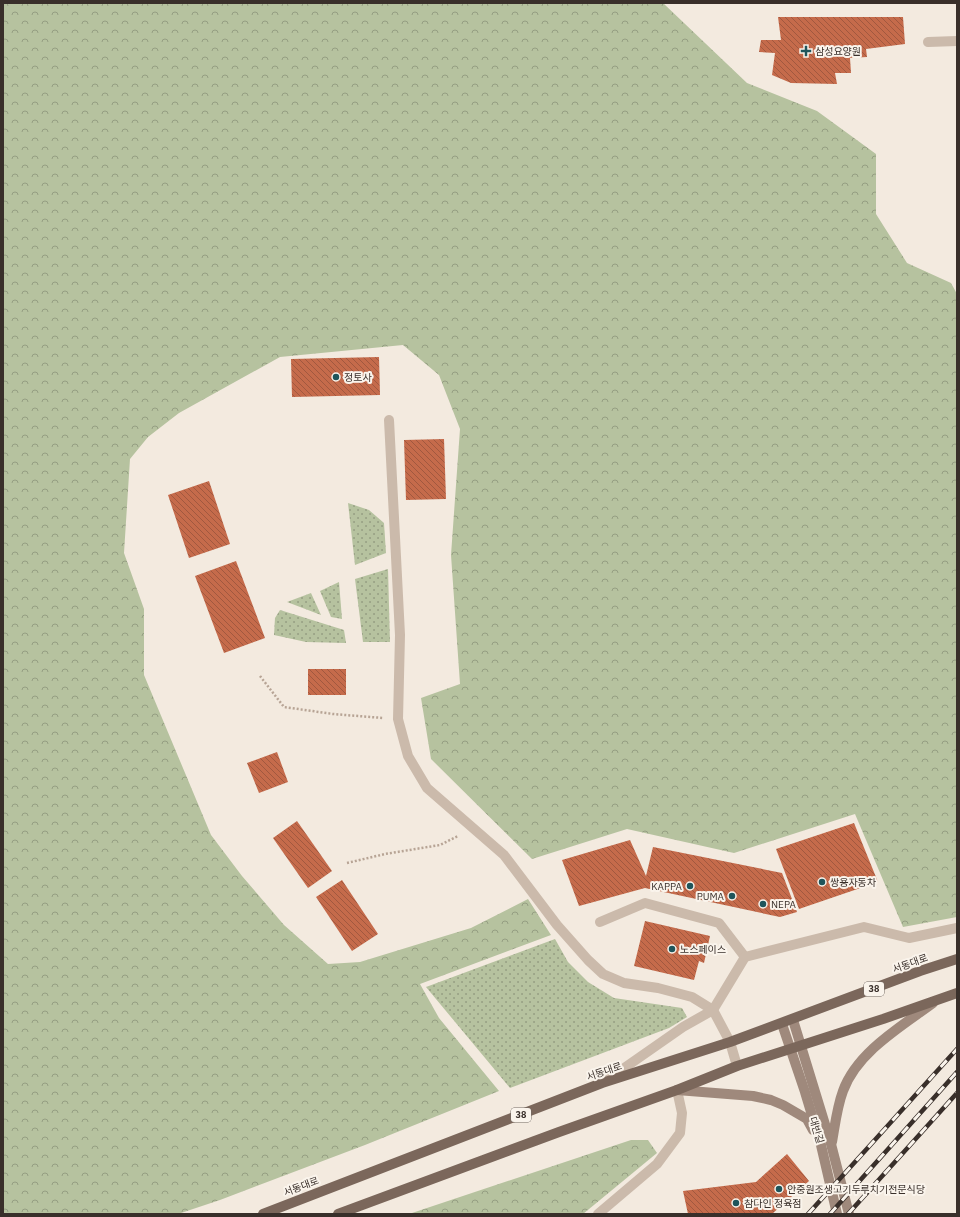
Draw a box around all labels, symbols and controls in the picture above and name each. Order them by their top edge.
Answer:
marker: 삼성요양원 [800,45,812,57]
place label: 삼성요양원 [815,45,861,58]
place label: 정토사 [344,371,372,384]
marker: 정토사 [331,372,341,382]
place label: 쌍용자동차 [830,876,877,889]
marker: 쌍용자동차 [817,877,827,887]
place label: KAPPA [651,880,683,893]
marker: KAPPA [685,881,695,891]
place label: PUMA [697,890,725,903]
marker: PUMA [727,891,737,901]
place label: NEPA [771,898,797,911]
marker: NEPA [758,899,768,909]
place label: 노스페이스 [680,943,726,956]
marker: 노스페이스 [667,944,677,954]
street label: 서동대로 [891,951,930,976]
road number: 38 [864,982,884,996]
street label: 서동대로 [585,1059,624,1084]
road number: 38 [511,1108,531,1122]
street label: 대반길 [806,1115,827,1145]
street label: 서동대로 [282,1174,321,1199]
place label: 안중원조생고기두루치기전문식당 [787,1183,925,1196]
marker: 안중원조생고기두루치기전문식당 [774,1184,784,1194]
place label: 참다인 정육점 [744,1197,802,1210]
marker: 참다인 정육점 [731,1198,741,1208]

